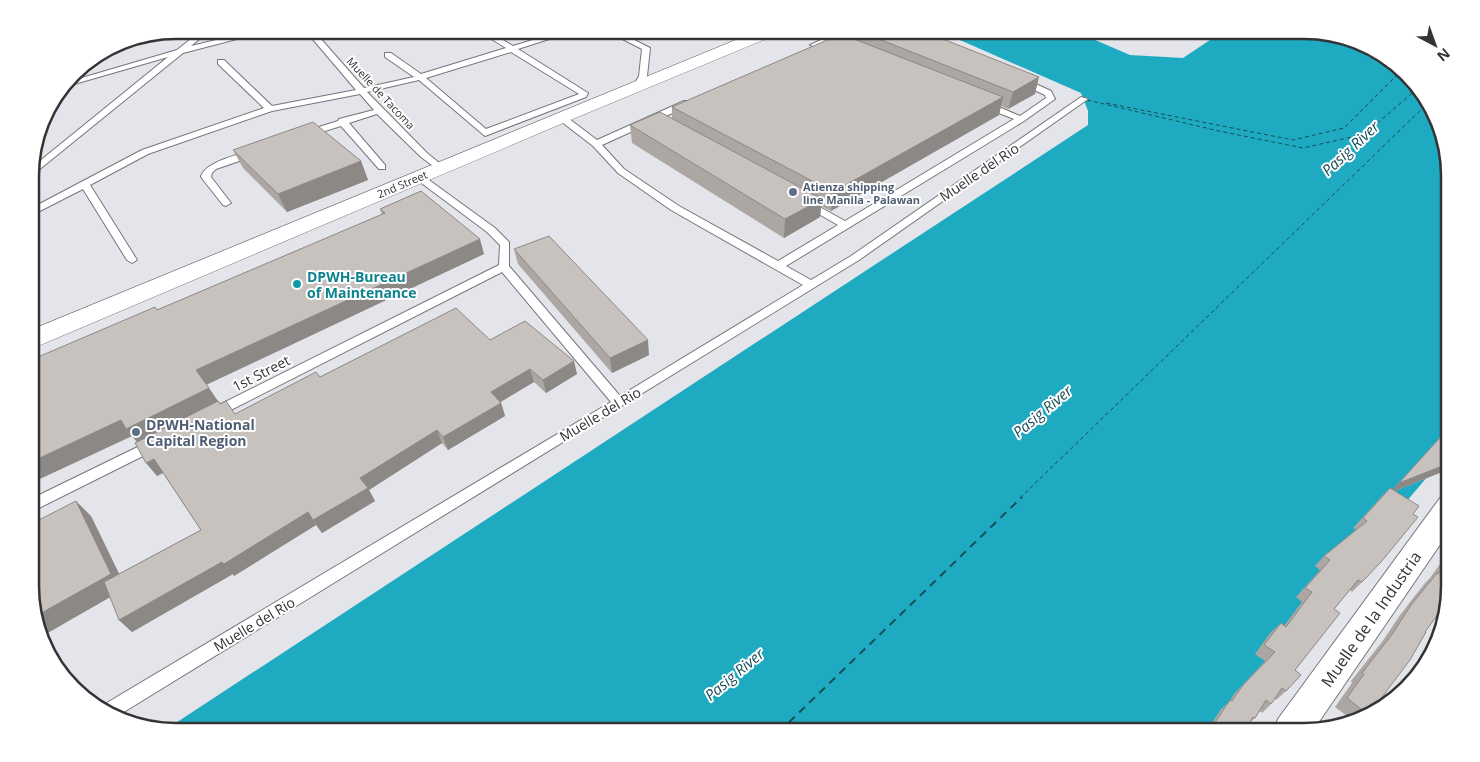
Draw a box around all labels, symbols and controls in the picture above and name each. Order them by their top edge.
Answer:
north arrow [1410,20,1460,70]
text: N [1433,44,1454,66]
street label: Muelle de Tacoma [344,54,418,132]
water label: Pasig River [1317,116,1384,180]
street label: Muelle del Rio [936,138,1022,206]
street label: 2nd Street [375,167,430,201]
place label: Atienza shipping line Manila - Palawan [803,179,920,207]
marker: Atienza shipping line Manila - Palawan [787,186,799,198]
place label: DPWH-Bureau of Maintenance [307,267,417,302]
marker: DPWH-Bureau of Maintenance [291,278,303,290]
street label: 1st Street [229,350,293,396]
water label: Pasig River [1008,380,1077,442]
street label: Muelle del Rio [556,382,644,446]
place label: DPWH-National Capital Region [146,415,255,450]
marker: DPWH-National Capital Region [130,426,142,438]
street label: Muelle de la Industria [1316,547,1426,691]
street label: Muelle del Rio [210,592,298,656]
water label: Pasig River [700,643,769,705]

